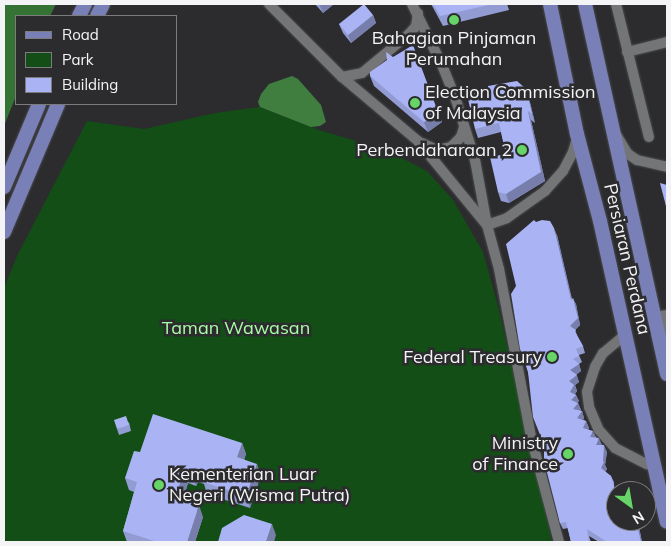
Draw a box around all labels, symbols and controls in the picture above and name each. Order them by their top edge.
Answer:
marker: Bahagian Pinjaman Perumahan [448,14,460,26]
legend [15,15,178,105]
text: Road [62,25,99,44]
place label: Bahagian Pinjaman Perumahan [372,28,536,70]
text: Park [62,50,94,69]
text: Building [62,75,118,94]
place label: Election Commission of Malaysia [425,82,596,125]
marker: Election Commission of Malaysia [409,97,421,109]
place label: Perbendaharaan 2 [356,139,512,161]
marker: Perbendaharaan 2 [516,144,528,156]
street label: Persiaran Perdana [599,181,655,337]
park label: Taman Wawasan [162,317,310,339]
place label: Federal Treasury [403,346,542,368]
marker: Federal Treasury [546,351,558,363]
place label: Ministry of Finance [472,433,558,476]
marker: Ministry of Finance [562,448,574,460]
place label: Kementerian Luar Negeri (Wisma Putra) [169,464,350,506]
marker: Kementerian Luar Negeri (Wisma Putra) [153,479,165,491]
north arrow [606,481,656,531]
text: N [629,507,648,528]

